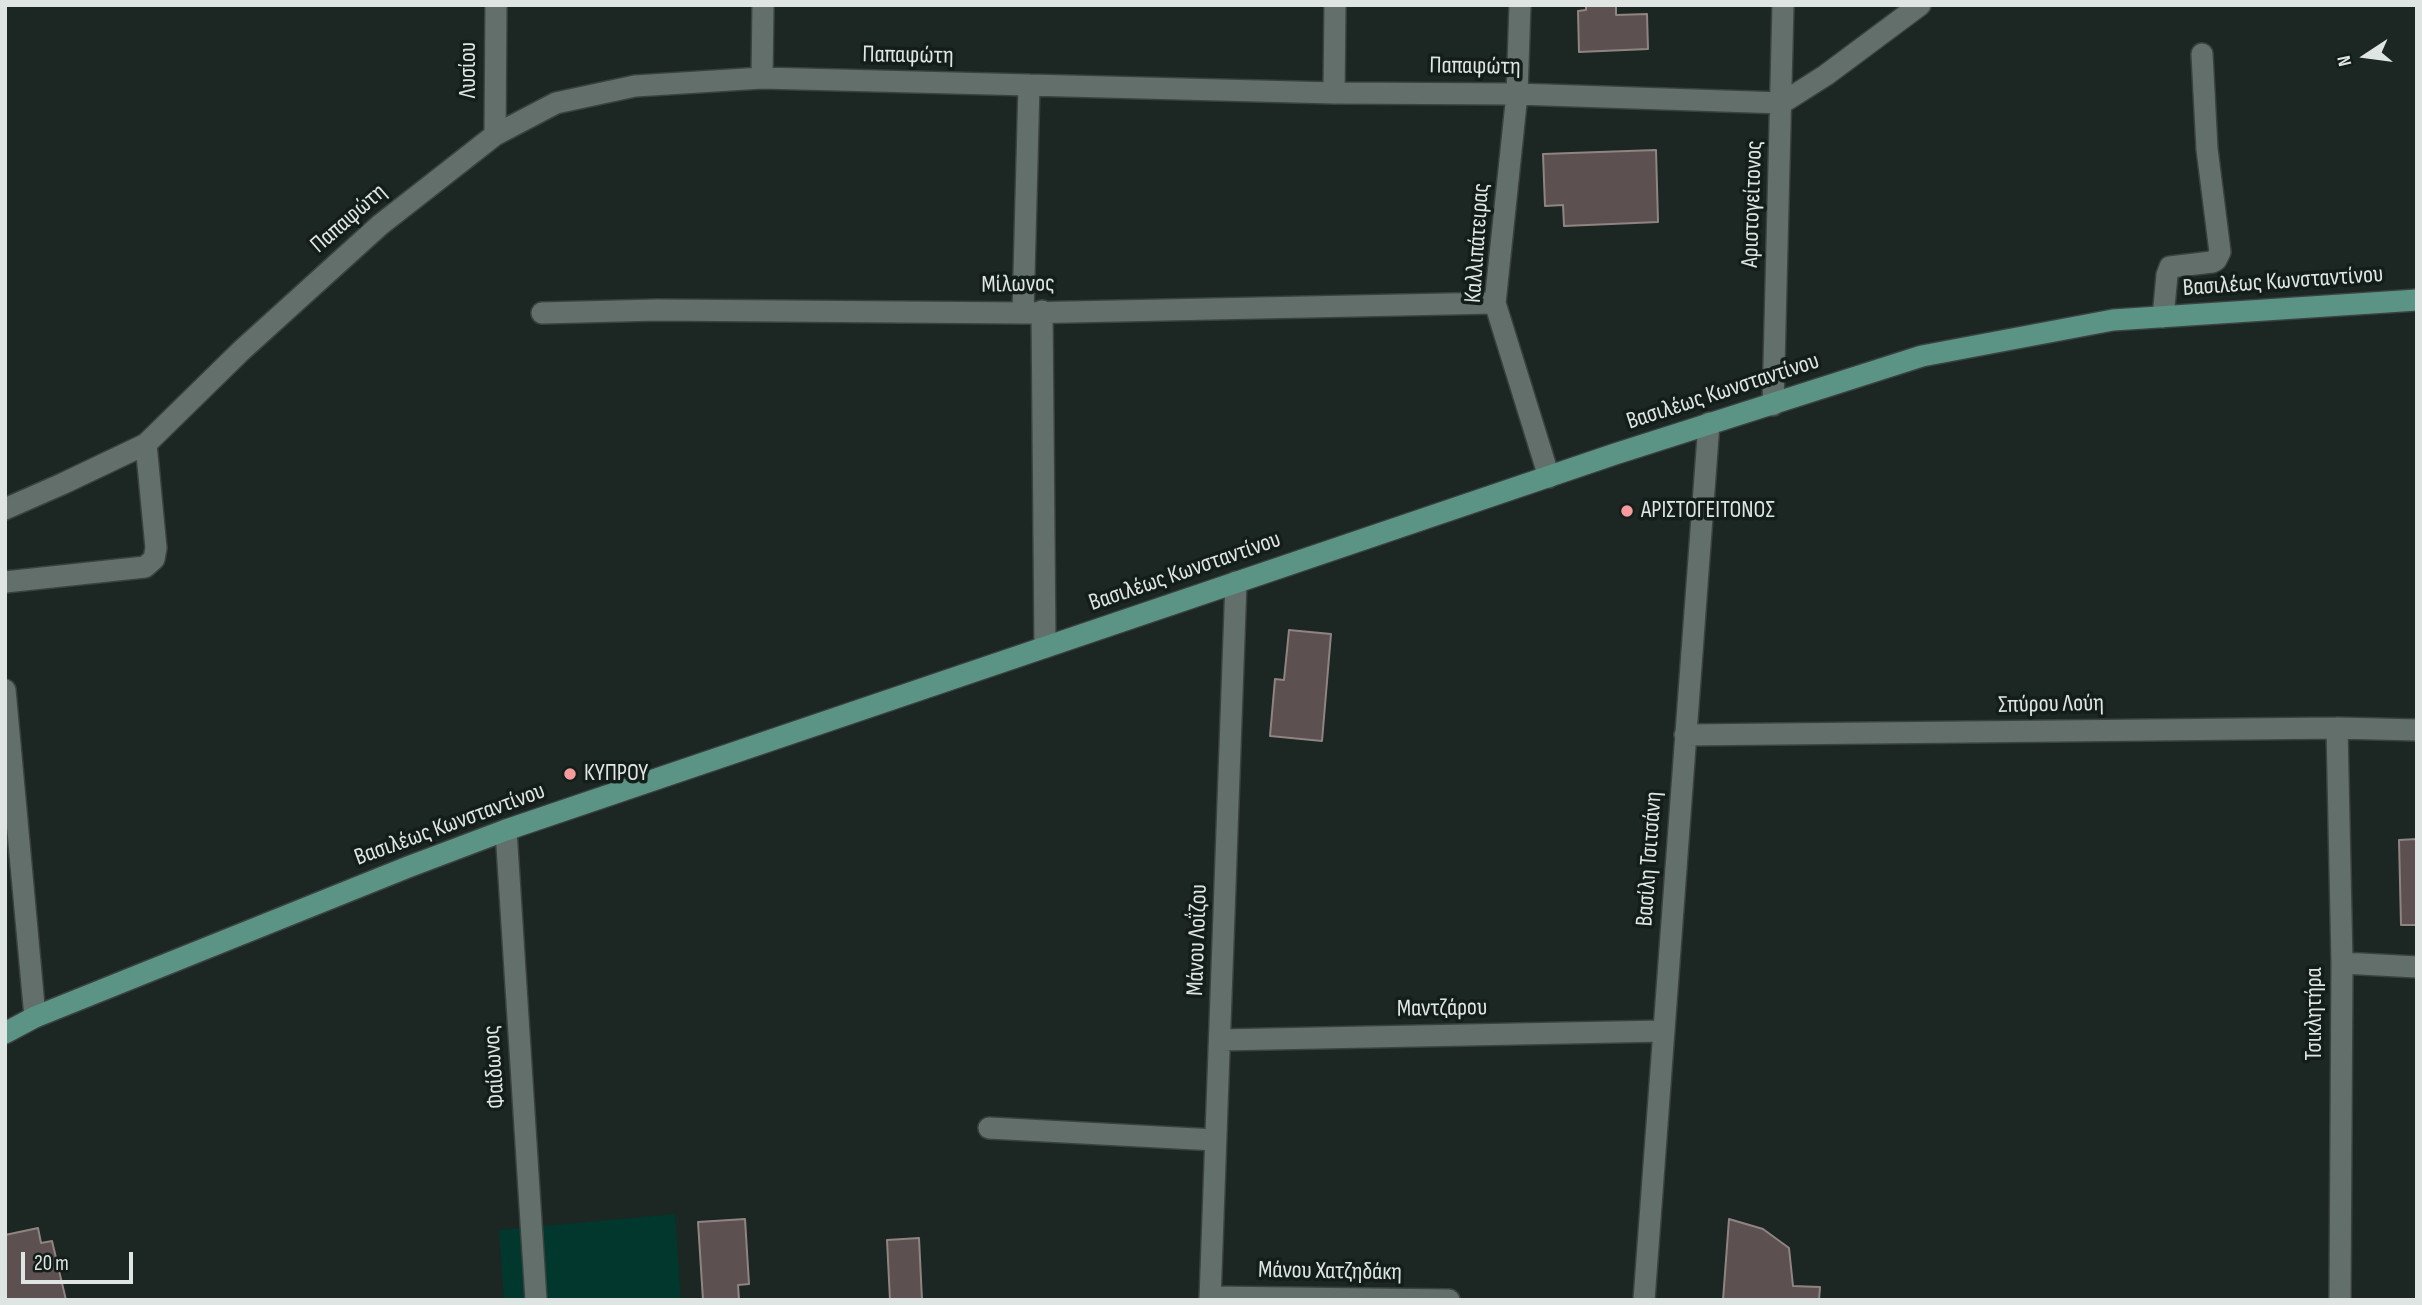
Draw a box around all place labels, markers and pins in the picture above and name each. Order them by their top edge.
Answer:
place label: ΑΡΙΣΤΟΓΕΙΤΟΝΟΣ [1641,497,1775,525]
marker: ΑΡΙΣΤΟΓΕΙΤΟΝΟΣ [1619,503,1635,519]
place label: ΚΥΠΡΟΥ [584,760,648,788]
marker: ΚΥΠΡΟΥ [562,766,578,782]

